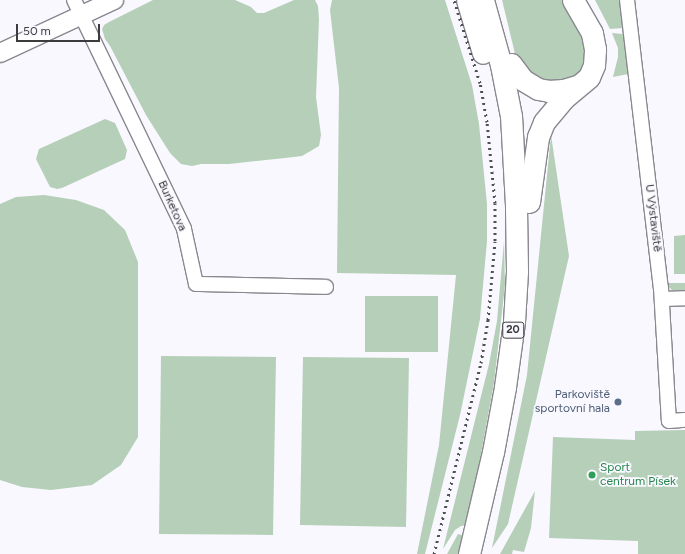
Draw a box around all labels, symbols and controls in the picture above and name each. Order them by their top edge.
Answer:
scale bar [18,16,102,42]
text: 50 m [23,24,51,38]
street label: Burketova [154,178,190,234]
street label: U Výstaviště [642,183,664,253]
road number: 20 [502,321,524,339]
place label: Parkoviště sportovní hala [535,388,610,416]
marker: Parkoviště sportovní hala [613,397,623,407]
place label: Sport centrum Písek [600,461,676,489]
marker: Sport centrum Písek [587,470,597,480]

